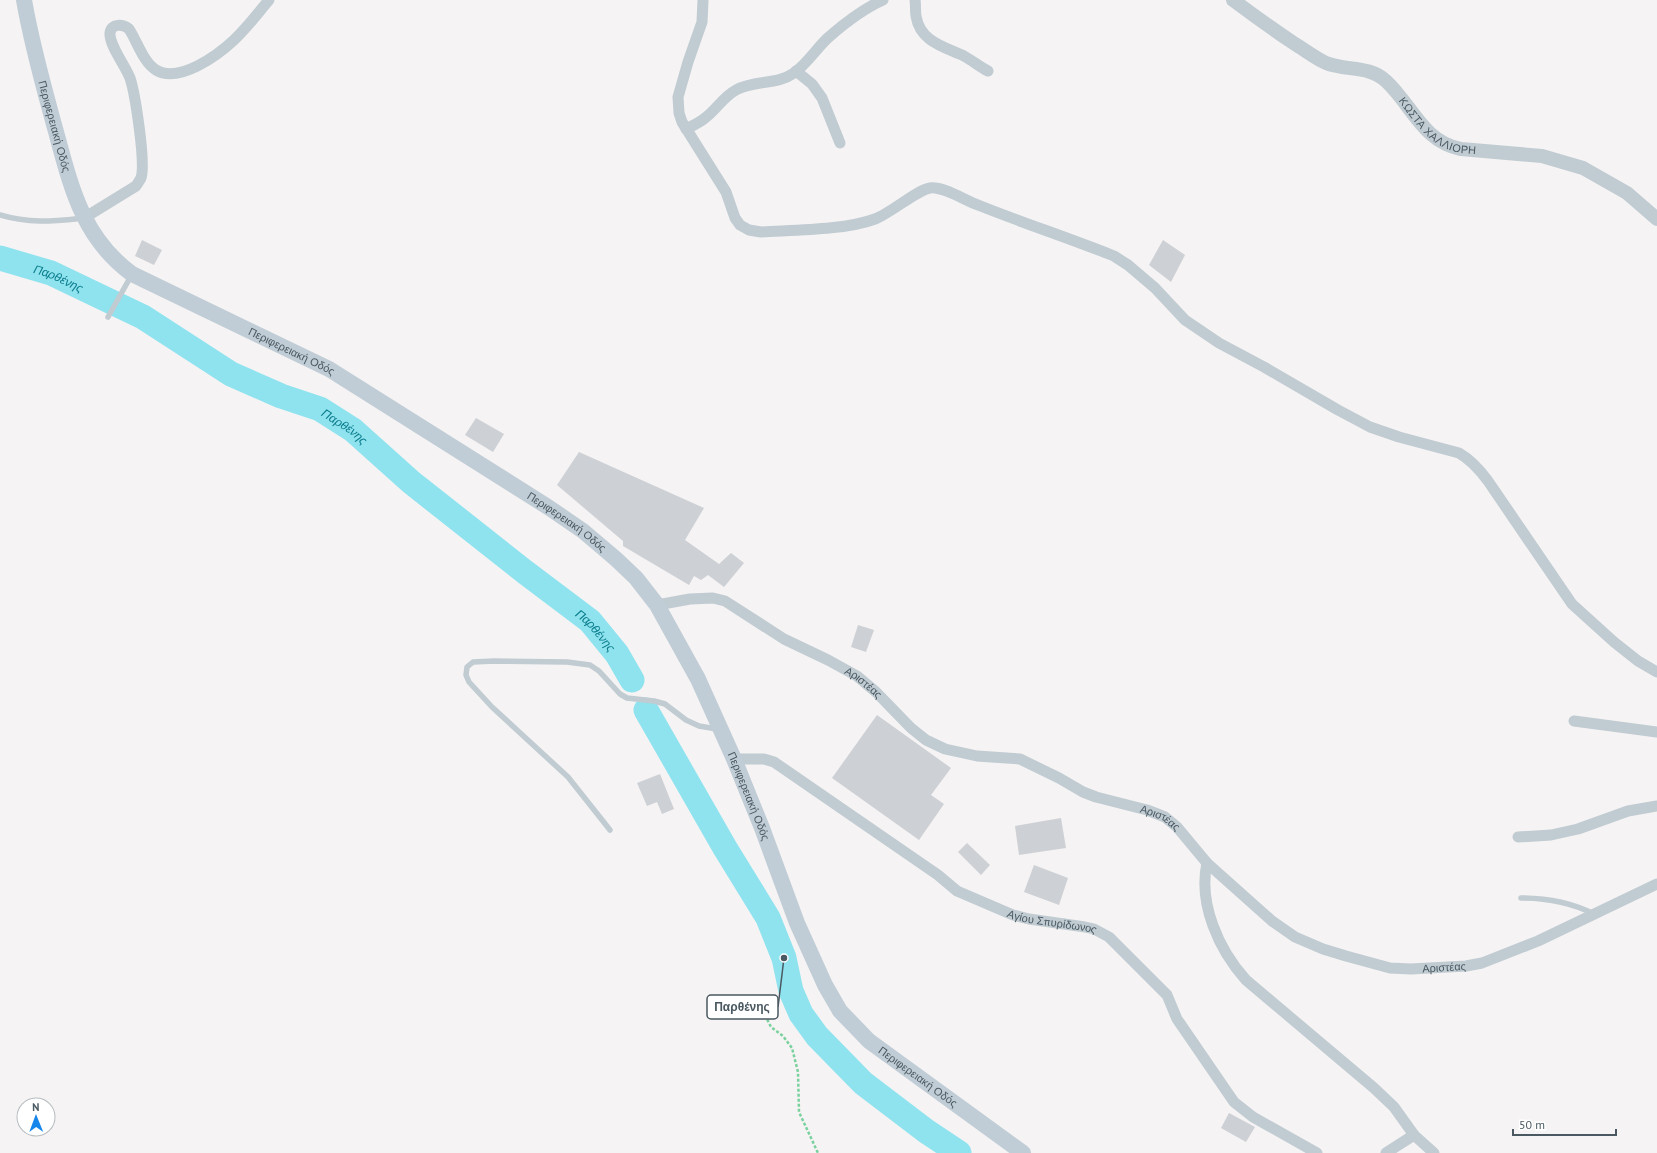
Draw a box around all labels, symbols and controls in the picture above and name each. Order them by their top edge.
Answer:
street label: Περιφερειακή Οδός [35,79,74,174]
street label: ΚΩΣΤΑ ΧΑΛΛΙΟΡΗ [1396,94,1477,157]
water label: Παρθένης [32,261,86,295]
street label: Περιφερειακή Οδός [246,324,338,378]
water label: Παρθένης [319,405,371,447]
street label: Περιφερειακή Οδός [525,489,609,555]
water label: Παρθένης [573,606,619,654]
street label: Αριστέας [842,664,885,701]
street label: Περιφερειακή Οδός [725,750,773,842]
street label: Αριστέας [1139,802,1183,834]
street label: Αγίου Σπυρίδωνος [1005,906,1100,936]
street label: Αριστέας [1422,959,1466,975]
callout: Παρθένης [707,995,778,1019]
text: Παρθένης [714,999,770,1014]
street label: Περιφερειακή Οδός [876,1043,960,1110]
north arrow [16,1097,56,1137]
text: N [32,1100,40,1114]
scale bar [1513,1111,1616,1137]
text: 50 m [1519,1117,1545,1132]

